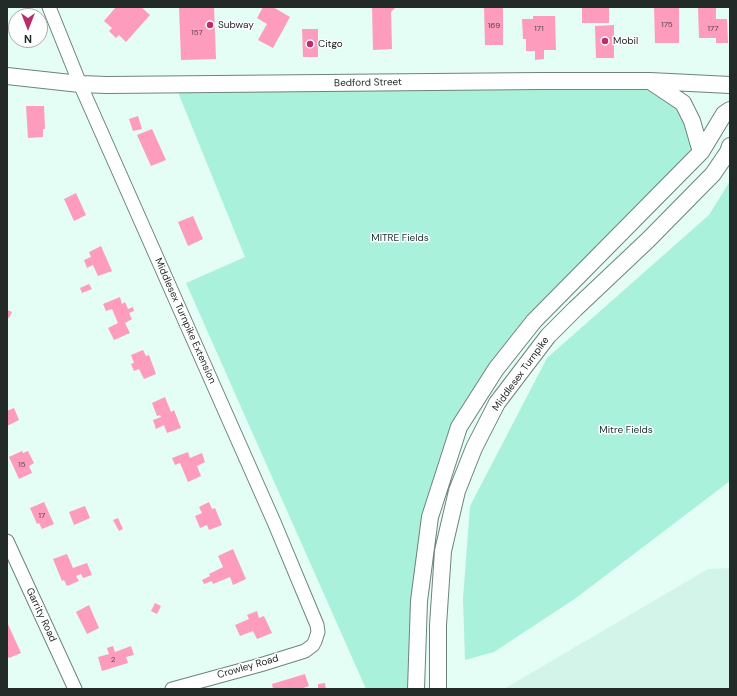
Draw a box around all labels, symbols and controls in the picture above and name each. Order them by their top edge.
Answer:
north arrow [8,8,48,48]
place label: Subway [218,19,254,31]
marker: Subway [205,20,215,30]
house number: 175 [661,20,673,30]
house number: 169 [488,21,500,31]
house number: 171 [534,24,544,34]
house number: 177 [707,24,719,34]
house number: 157 [191,28,203,38]
text: N [24,32,32,46]
place label: Mobil [613,35,638,47]
marker: Mobil [600,36,610,46]
place label: Citgo [318,38,343,50]
marker: Citgo [305,39,315,49]
street label: Bedford Street [334,76,402,90]
park label: MITRE Fields [371,232,429,244]
street label: Middlesex Turnpike Extension [152,256,218,386]
street label: Middlesex Turnpike [490,335,552,413]
park label: Mitre Fields [599,424,653,436]
house number: 15 [18,460,26,470]
house number: 17 [39,511,45,521]
street label: Garrity Road [23,586,59,644]
street label: Crowley Road [216,653,280,681]
house number: 2 [111,655,115,665]

